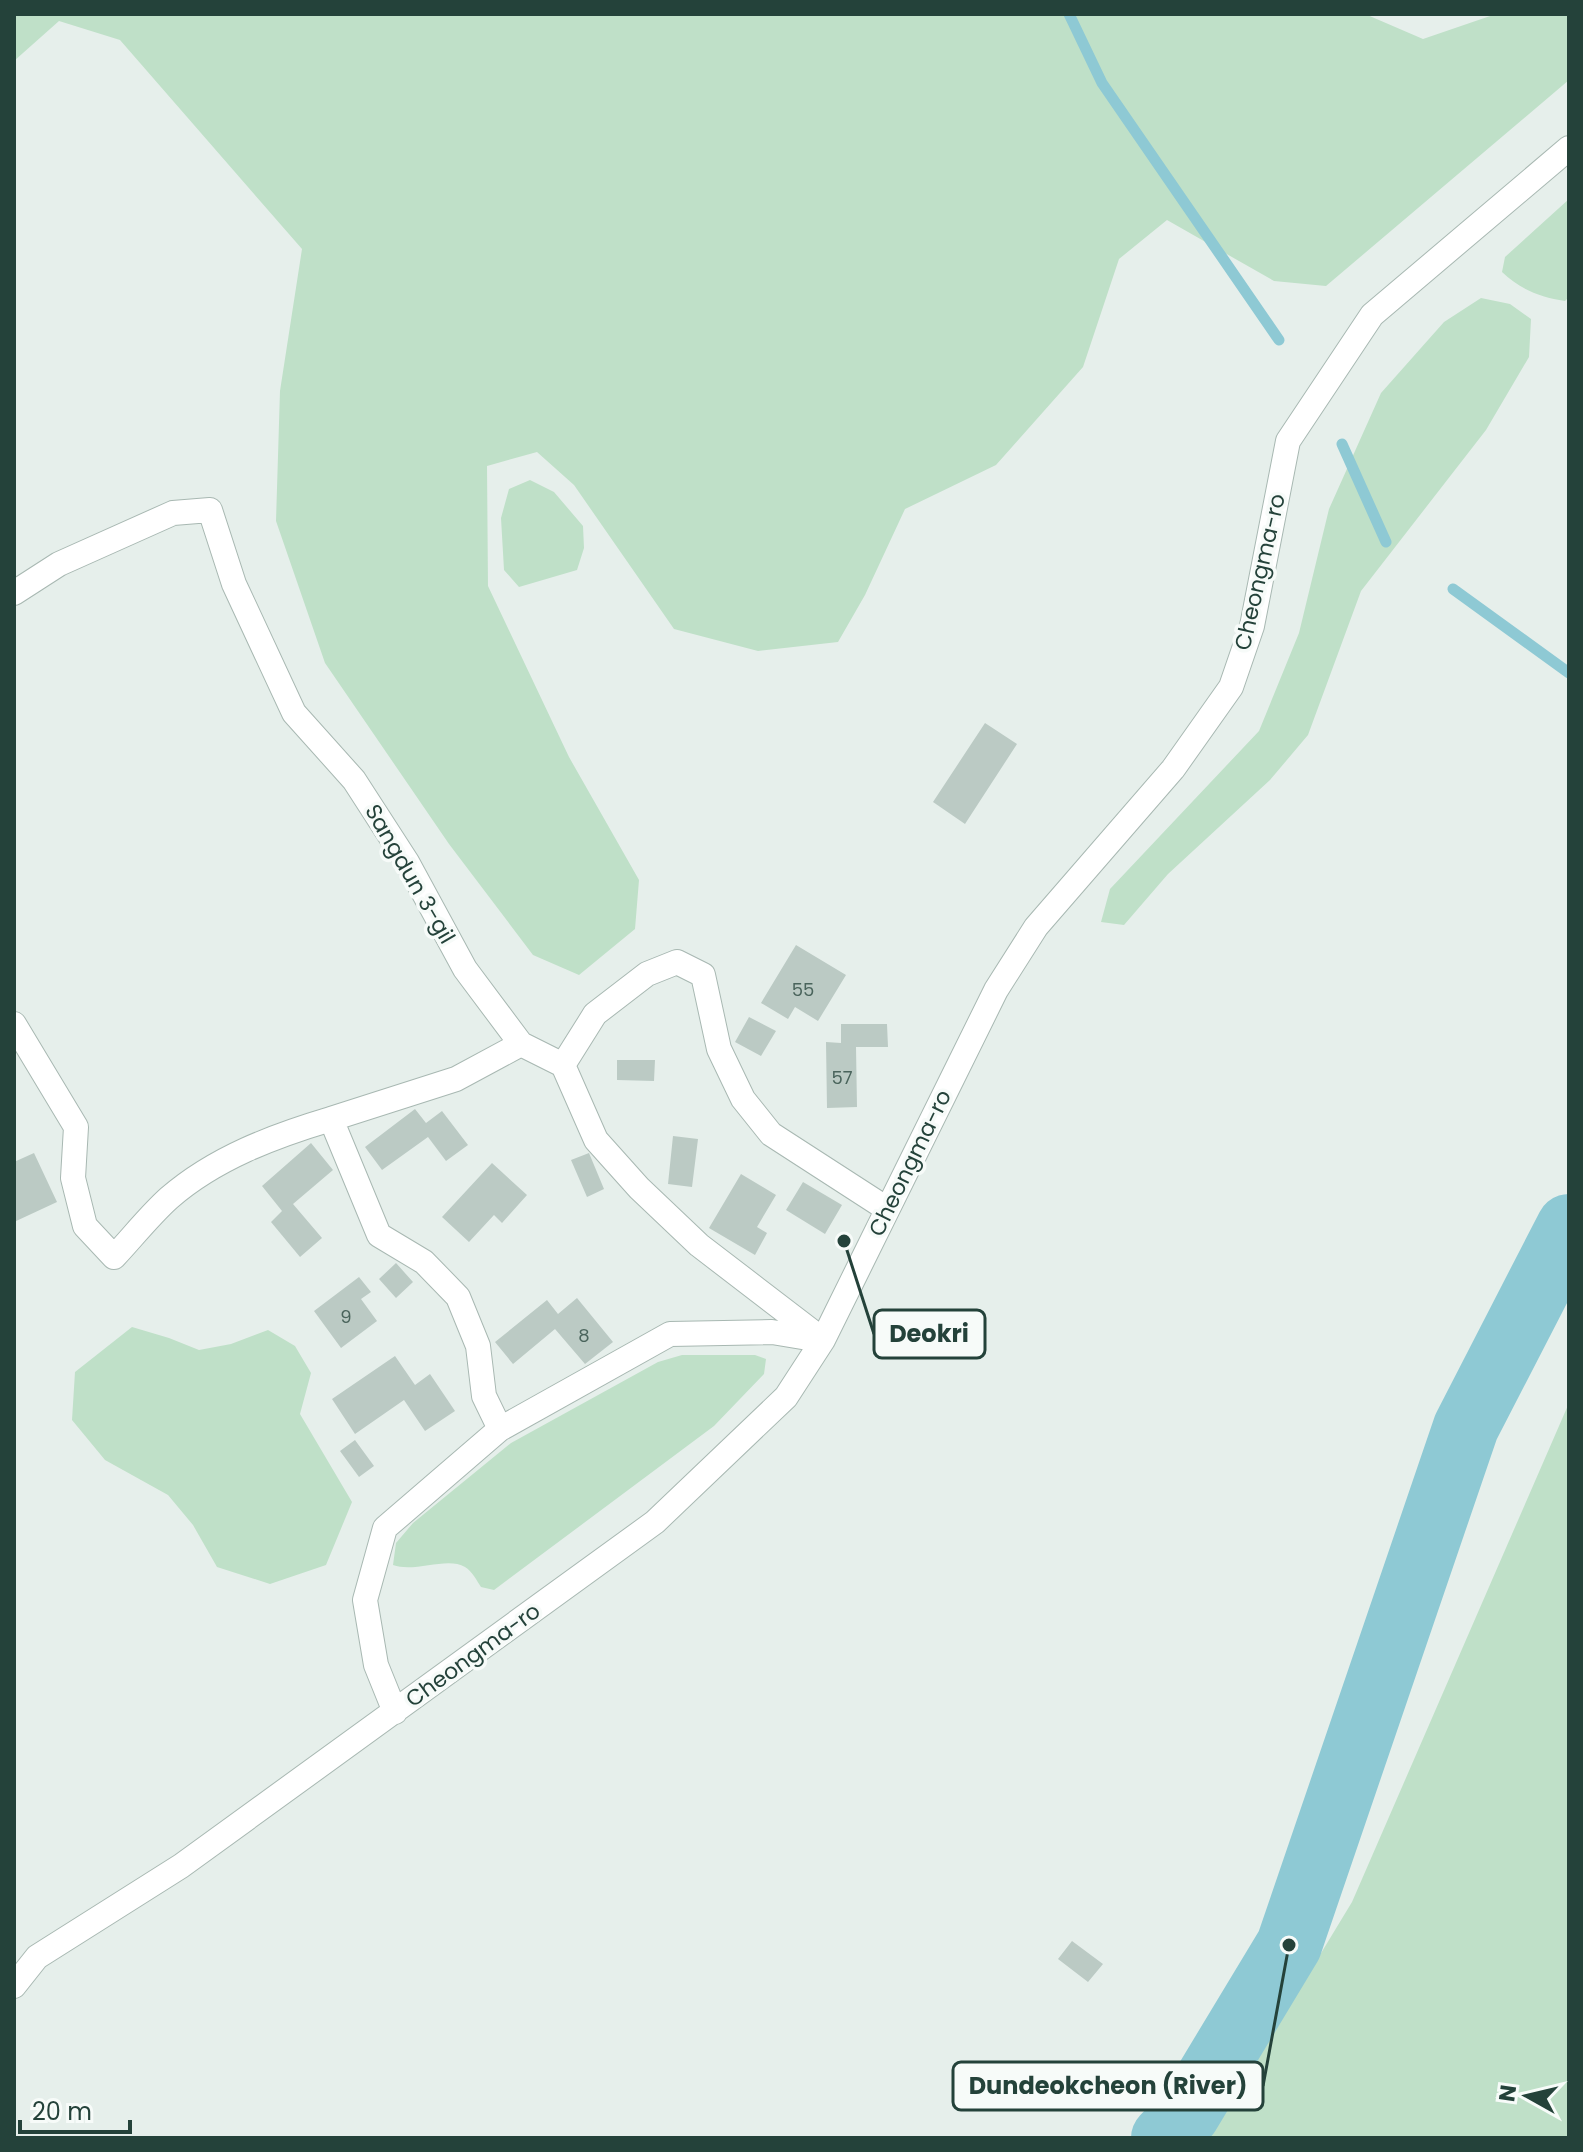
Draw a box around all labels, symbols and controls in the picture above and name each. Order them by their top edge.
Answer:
street label: Cheongma-ro [1227,491,1293,653]
street label: Sangdun 3-gil [357,799,463,949]
house number: 55 [792,977,814,1002]
house number: 57 [831,1065,853,1090]
street label: Cheongma-ro [861,1084,959,1242]
house number: 9 [340,1304,352,1329]
callout: Deokri [874,1310,985,1358]
text: Deokri [889,1317,969,1350]
house number: 8 [578,1323,590,1348]
street label: Cheongma-ro [399,1596,547,1714]
north arrow [1487,2056,1567,2136]
callout: Dundeokcheon (River) [953,2062,1263,2110]
text: Dundeokcheon (River) [969,2069,1247,2102]
text: N [1491,2083,1524,2104]
scale bar [20,2084,130,2134]
text: 20 m [32,2095,92,2128]

